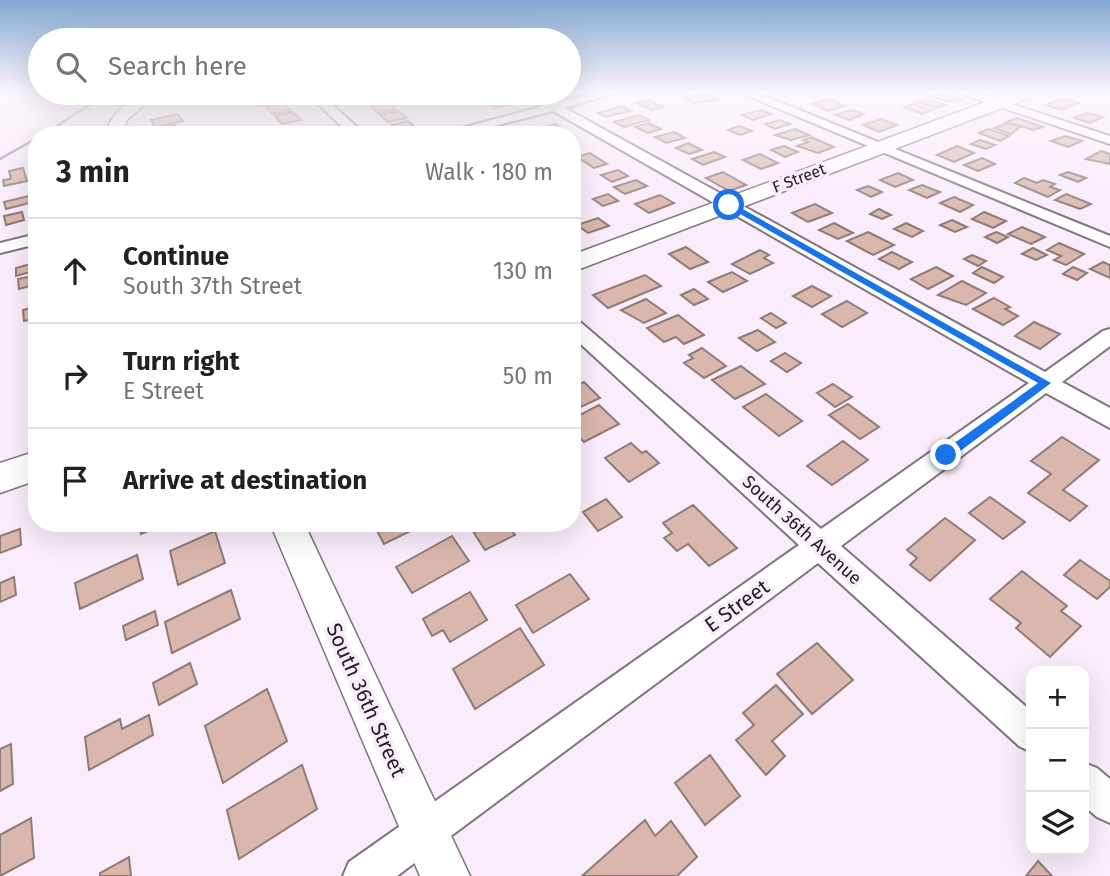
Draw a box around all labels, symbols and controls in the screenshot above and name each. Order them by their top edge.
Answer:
search box [28,28,581,105]
icon: search [52,48,90,86]
text: Search here [108,51,247,82]
text: 3 min [56,154,130,190]
text: Walk · 180 m [425,158,553,186]
street label: F Street [770,159,829,197]
route start [713,189,744,220]
text: Continue [123,241,229,272]
icon: ahead [56,252,94,290]
text: 130 m [493,257,553,285]
text: South 37th Street [123,272,302,300]
text: Turn right [123,346,240,377]
icon: right [56,357,94,395]
text: 50 m [503,362,553,390]
text: E Street [123,377,204,405]
route end [930,439,961,470]
icon: arrive [56,462,94,500]
text: Arrive at destination [123,465,367,496]
street label: South 36th Avenue [738,471,866,589]
street label: E Street [700,574,775,638]
street label: South 36th Street [320,619,412,781]
map controls [1026,666,1089,855]
button: + [1026,666,1089,729]
button: − [1026,729,1089,792]
button: layers [1026,792,1089,855]

